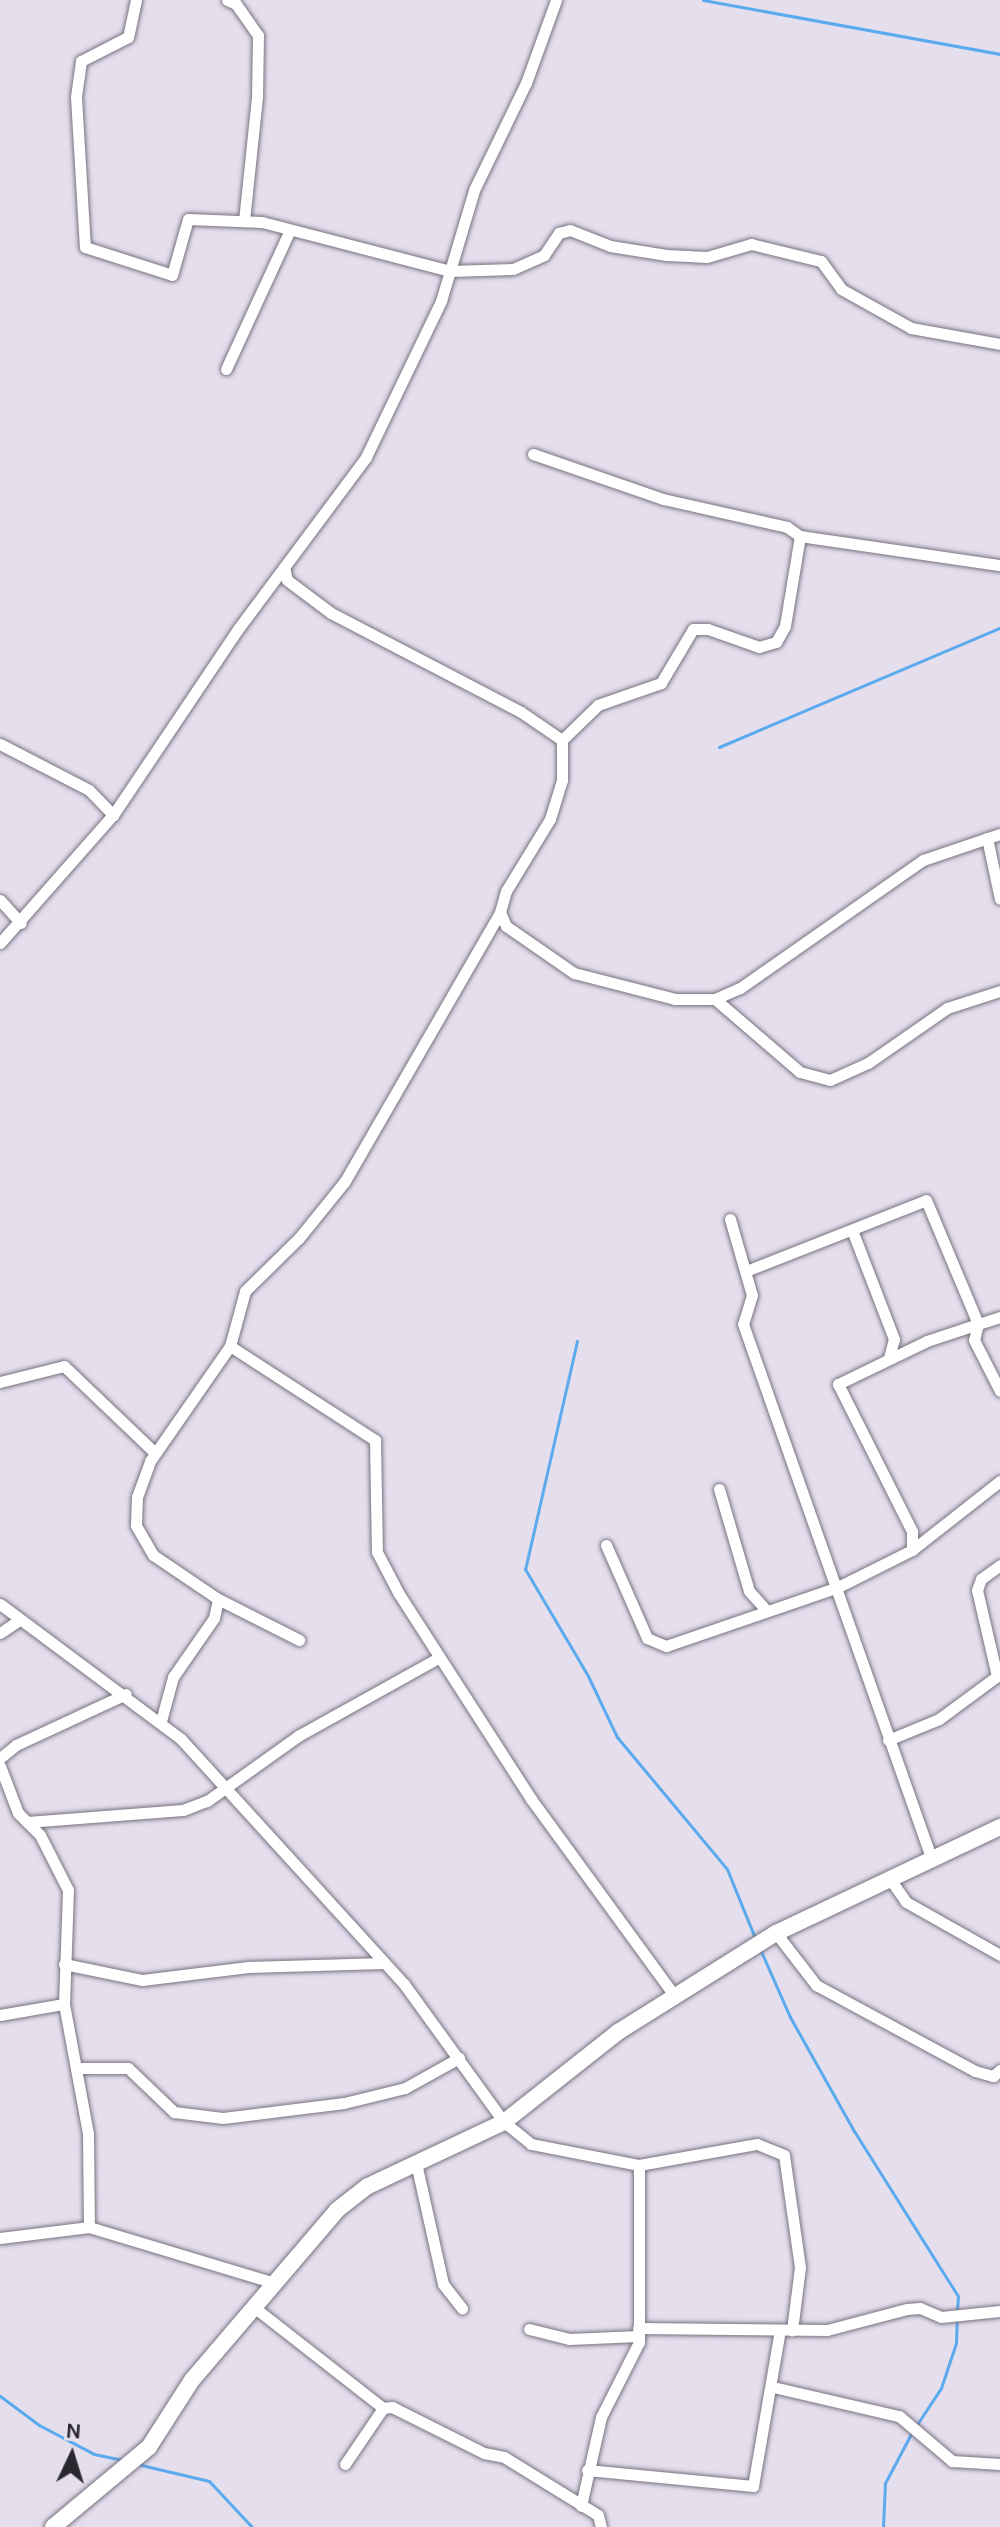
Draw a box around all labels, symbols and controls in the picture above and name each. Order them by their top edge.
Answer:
north arrow [32,2415,112,2495]
text: N [65,2418,82,2445]

